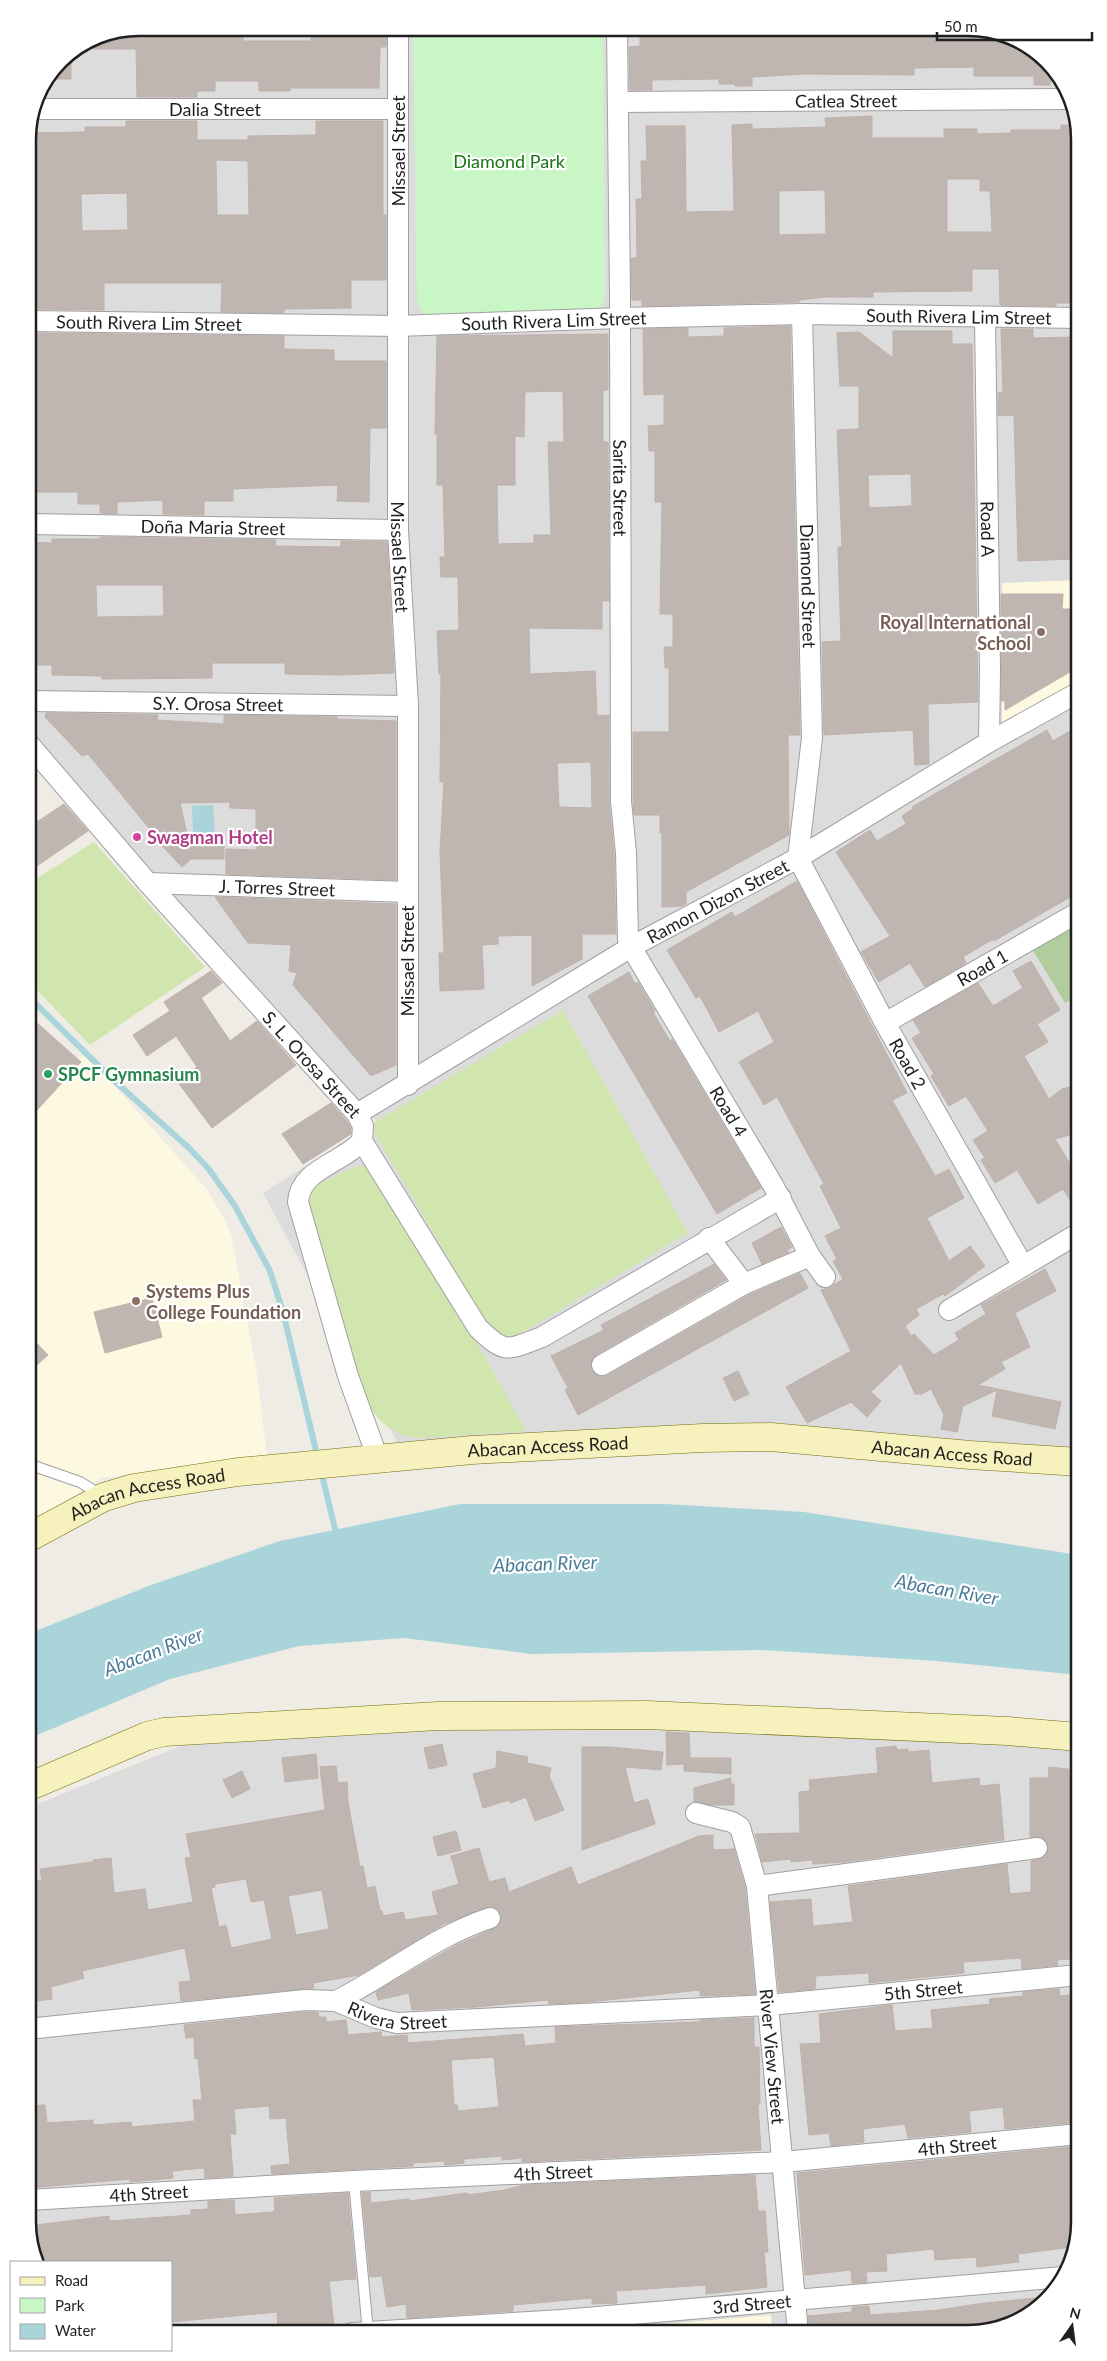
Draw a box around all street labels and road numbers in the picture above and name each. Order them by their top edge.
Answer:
street label: Catlea Street [795,89,898,112]
street label: Missael Street [387,95,409,207]
street label: Dalia Street [169,98,262,120]
street label: South Rivera Lim Street [866,304,1052,329]
street label: South Rivera Lim Street [461,306,647,335]
street label: South Rivera Lim Street [56,310,242,335]
street label: Sarita Street [609,439,631,537]
street label: Missael Street [387,501,414,614]
street label: Road A [977,501,999,558]
street label: Doña Maria Street [140,515,286,539]
street label: Diamond Street [796,524,821,649]
street label: S.Y. Orosa Street [153,692,284,715]
street label: Ramon Dizon Street [643,854,793,948]
street label: J. Torres Street [218,874,336,901]
street label: Missael Street [396,905,418,1017]
street label: Road 1 [953,944,1012,991]
street label: S. L. Orosa Street [258,1007,366,1123]
street label: Road 2 [885,1034,931,1093]
street label: Road 4 [705,1082,752,1140]
street label: Abacan Access Road [467,1431,629,1461]
street label: Abacan Access Road [871,1435,1033,1470]
street label: Abacan Access Road [65,1463,227,1525]
street label: 5th Street [883,1975,964,2005]
street label: River View Street [755,1988,790,2126]
street label: Rivera Street [344,1996,448,2034]
street label: 4th Street [917,2131,998,2160]
street label: 4th Street [513,2159,594,2185]
street label: 4th Street [109,2180,189,2206]
street label: 3rd Street [712,2289,793,2318]

